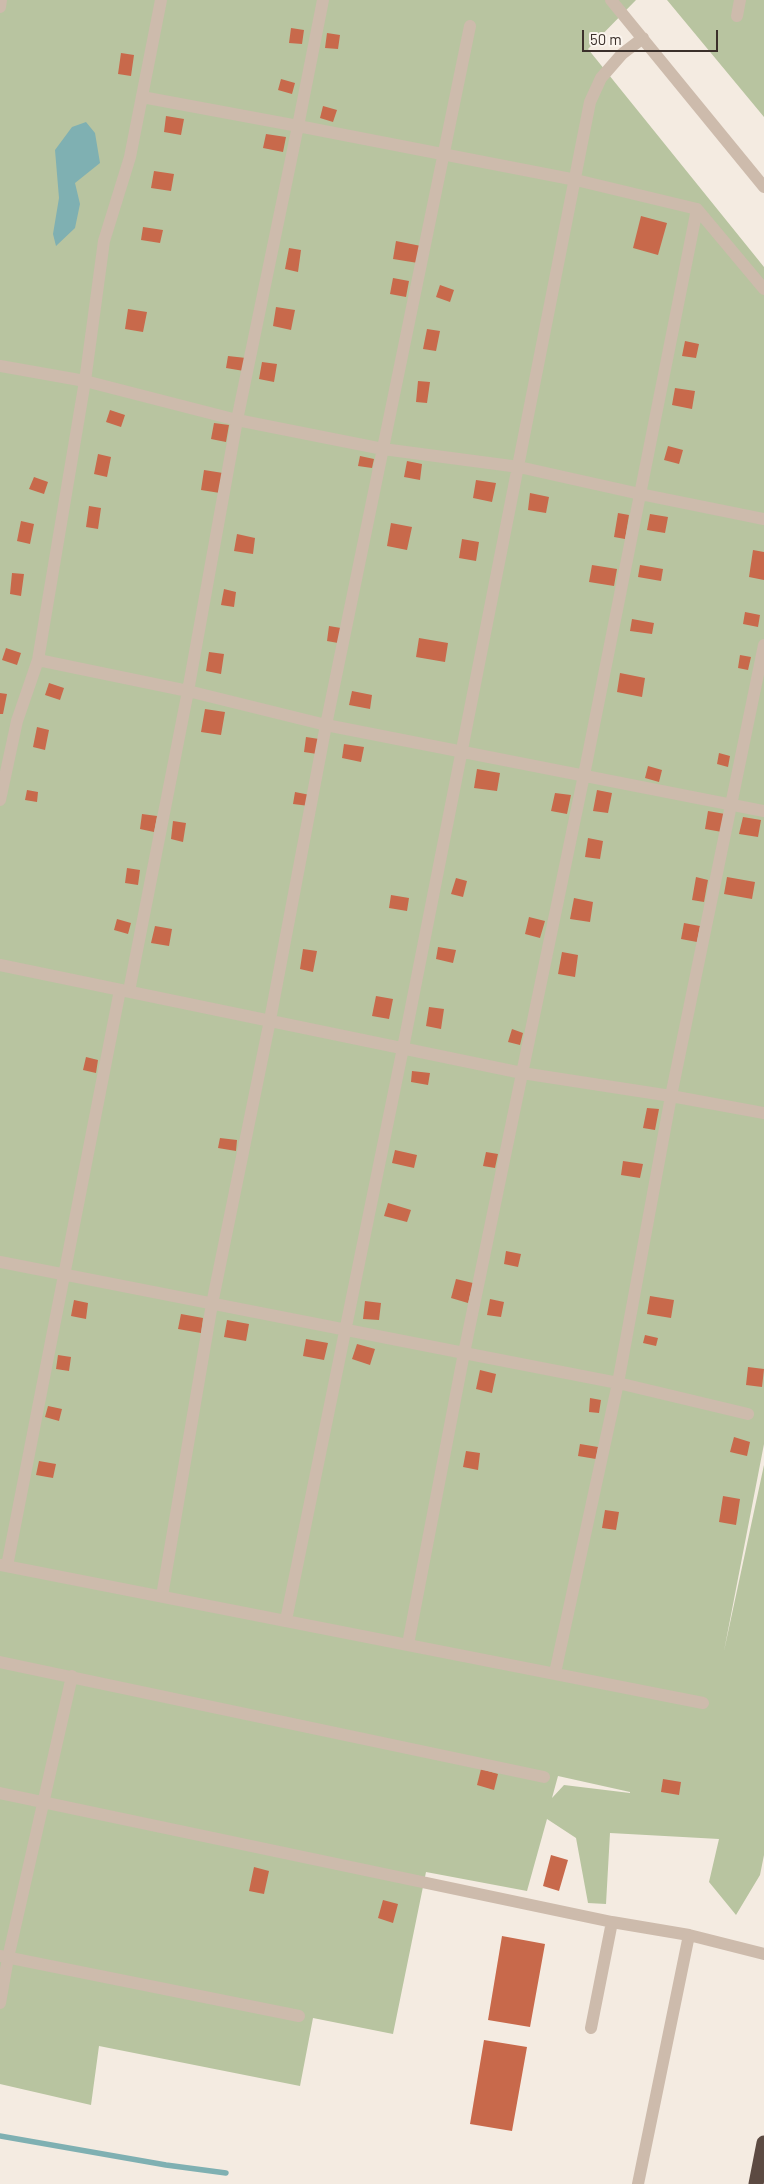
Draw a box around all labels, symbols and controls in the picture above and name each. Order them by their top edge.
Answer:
scale bar [584,20,720,52]
text: 50 m [590,30,622,48]

